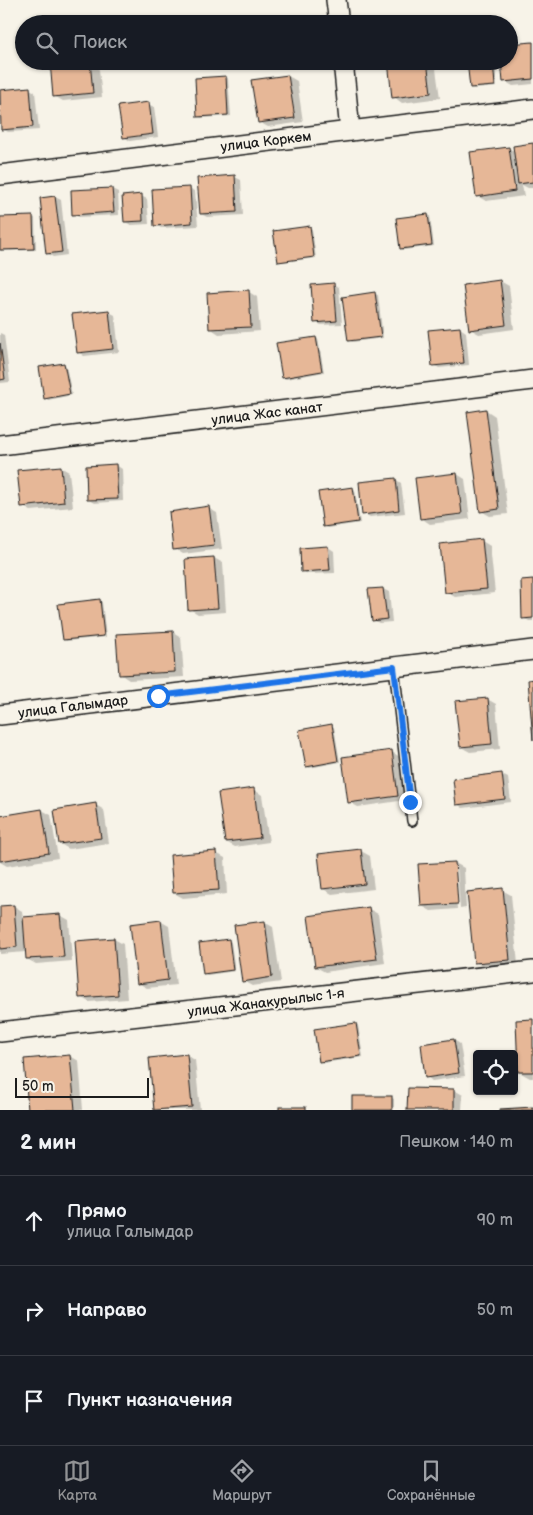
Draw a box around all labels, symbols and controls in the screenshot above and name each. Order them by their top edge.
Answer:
search box [15,15,518,70]
icon: search [33,29,61,57]
text: Поиск [73,31,127,54]
street label: улица Коркем [220,128,312,155]
street label: улица Жас канат [210,398,324,429]
route start [147,685,170,708]
street label: улица Галымдар [17,691,129,722]
route end [399,791,422,814]
street label: улица Жанакурылыс 1-я [187,984,346,1021]
map controls [473,1050,518,1095]
button: locate [473,1050,518,1095]
scale bar [15,1075,149,1098]
text: 50 m [22,1078,54,1095]
text: 2 мин [20,1130,76,1155]
text: Пешком · 140 m [399,1133,513,1152]
text: Прямо [67,1200,127,1223]
icon: ahead [20,1207,48,1235]
text: 90 m [477,1211,513,1230]
text: улица Галымдар [67,1223,193,1242]
icon: right [20,1297,48,1325]
text: Направо [67,1299,147,1322]
text: 50 m [477,1301,513,1320]
icon: arrive [20,1387,48,1415]
text: Пункт назначения [67,1389,232,1412]
tab: Карта [58,1457,97,1504]
tab: Маршрут [212,1457,272,1504]
tab: Сохранённые [387,1457,475,1504]

